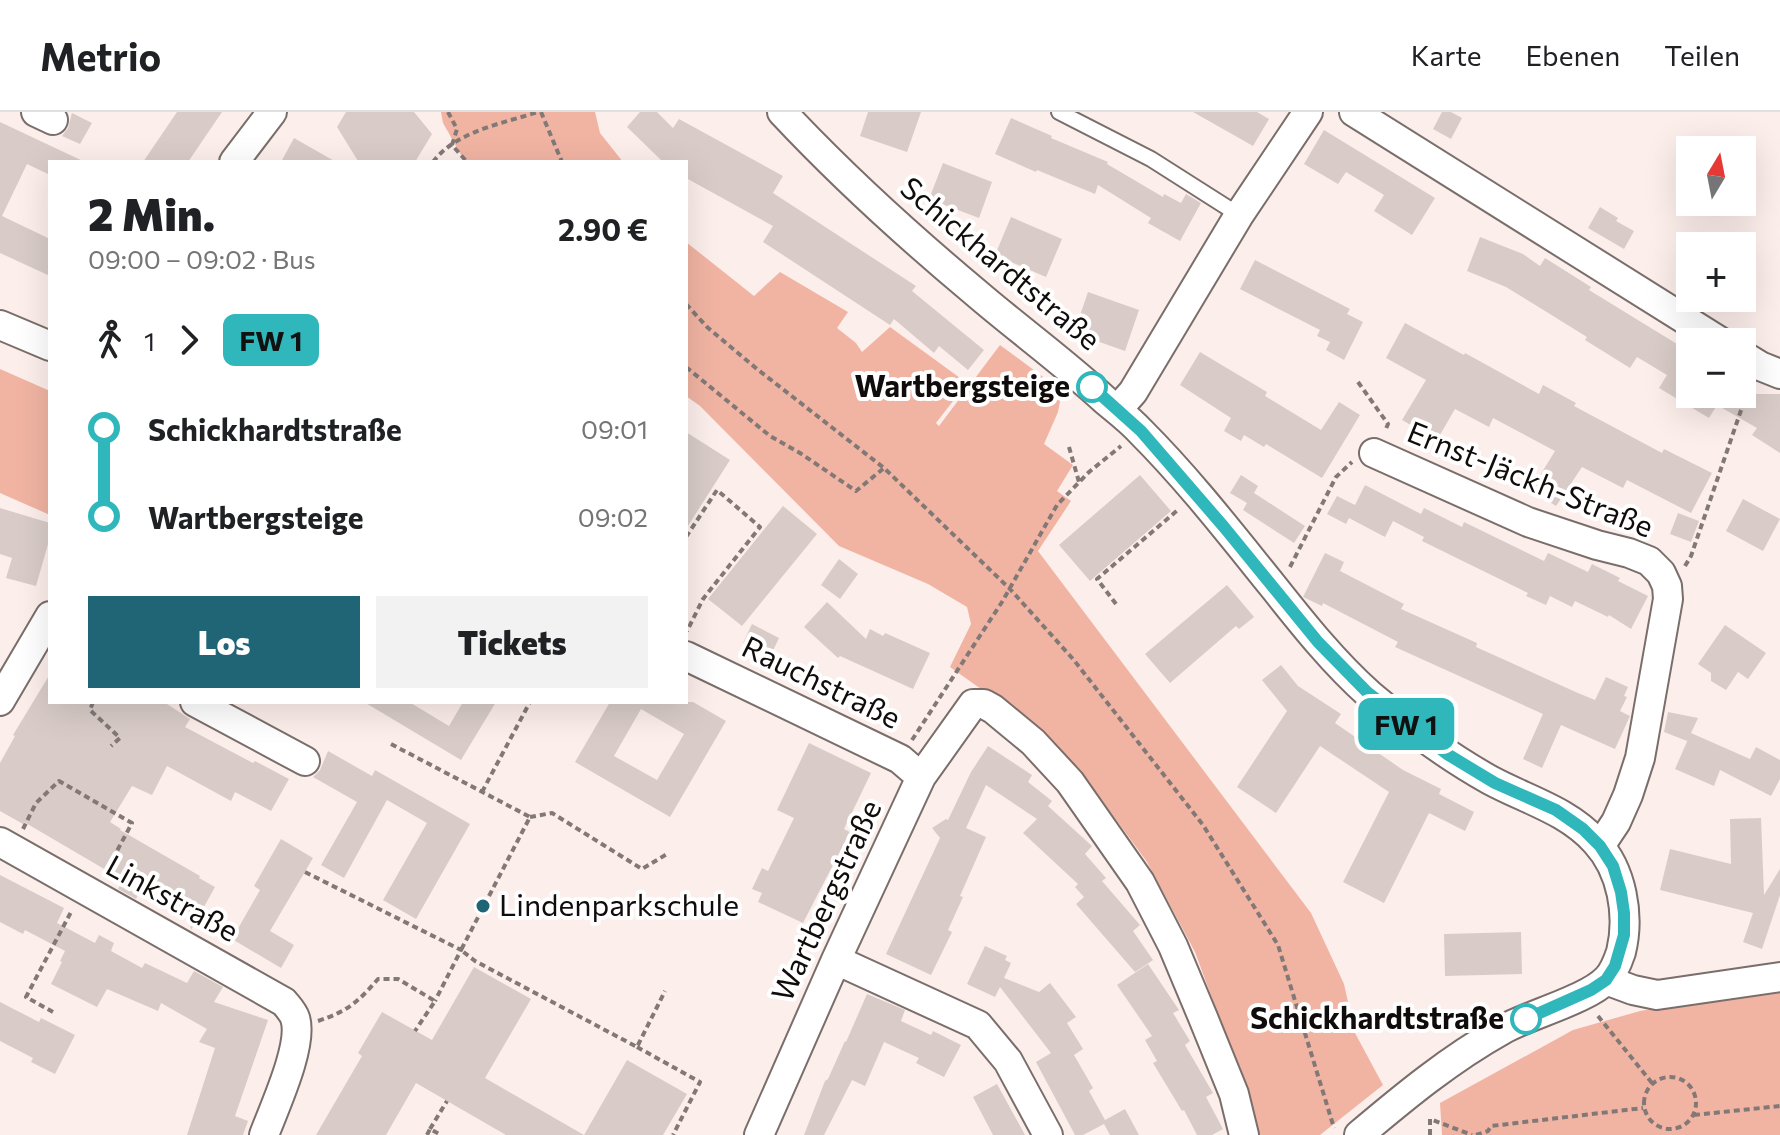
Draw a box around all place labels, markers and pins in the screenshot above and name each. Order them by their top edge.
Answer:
place label: Wartbergsteige [855,366,1070,403]
marker: Wartbergsteige [1077,372,1107,402]
place label: Lindenparkschule [499,885,739,922]
marker: Lindenparkschule [474,897,492,915]
place label: Schickhardtstraße [1250,998,1504,1035]
marker: Schickhardtstraße [1511,1004,1541,1034]

